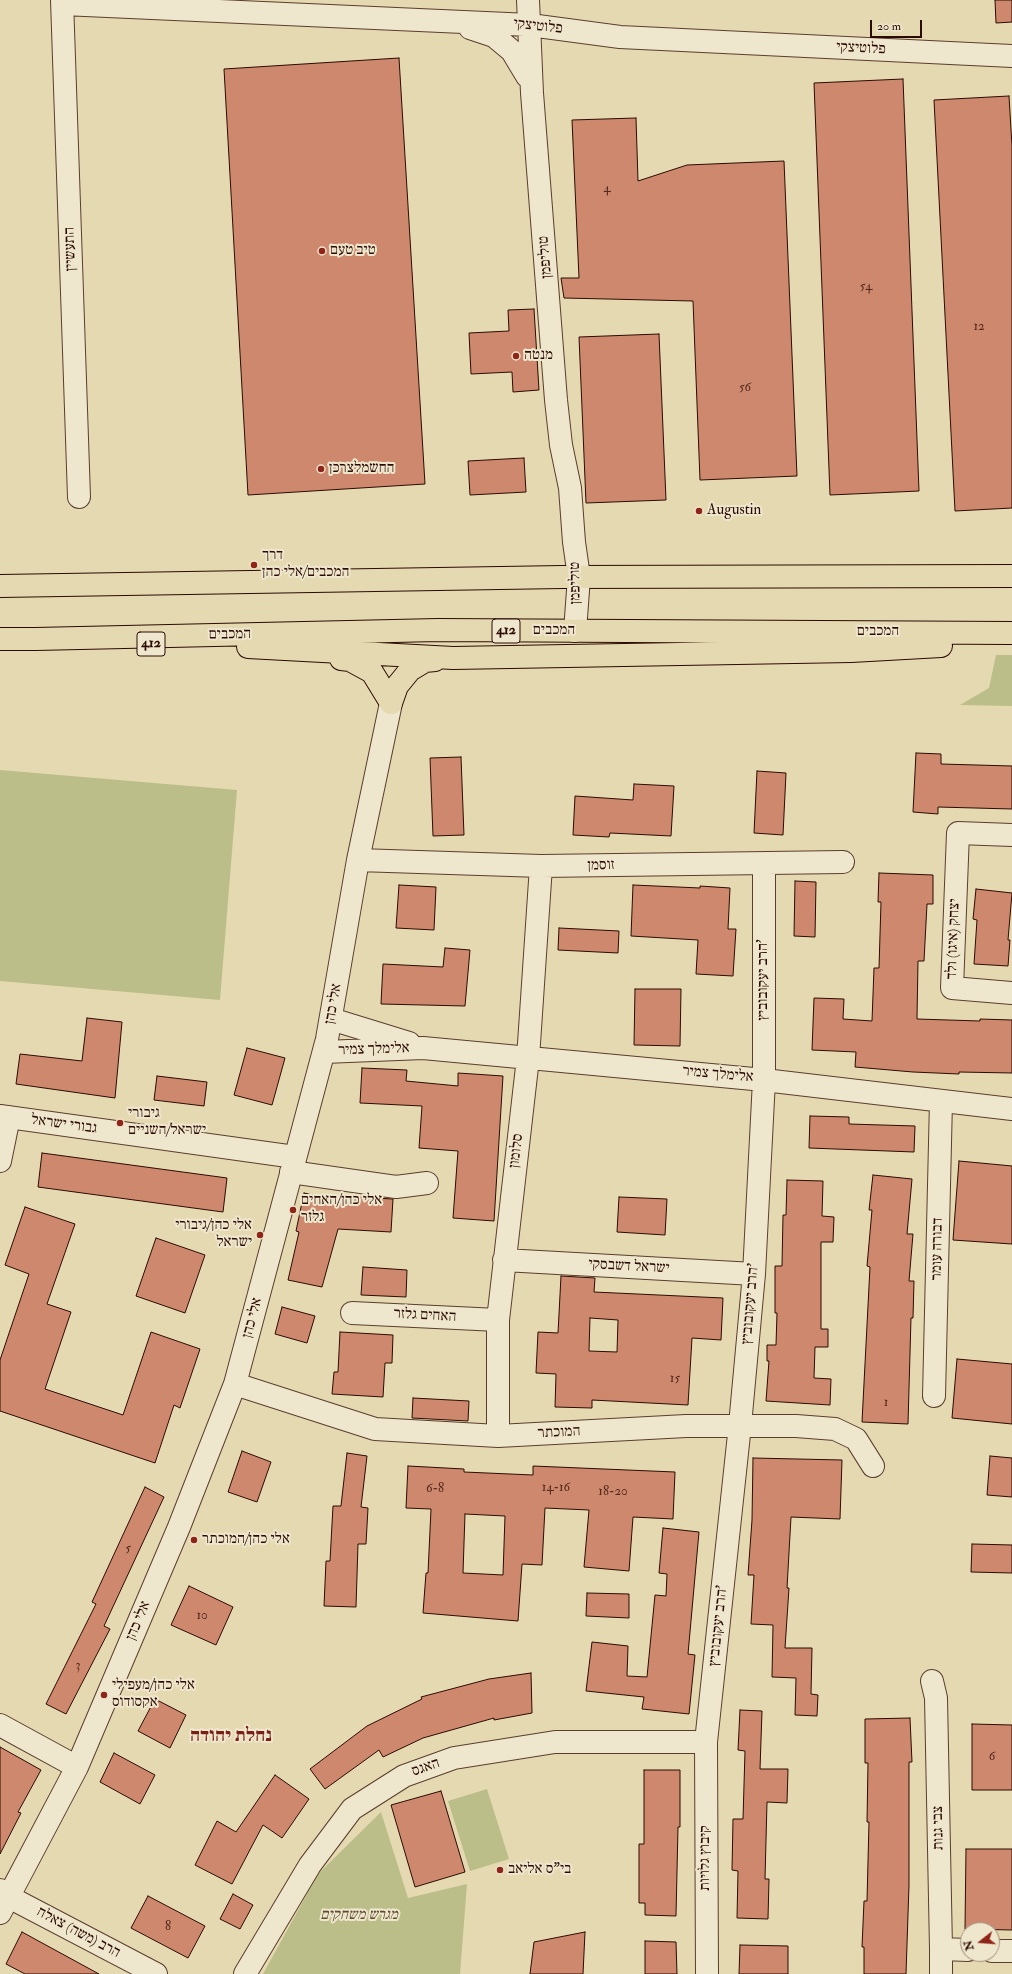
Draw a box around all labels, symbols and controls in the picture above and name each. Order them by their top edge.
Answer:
scale bar [872,12,924,38]
street label: פלוטיצקי [512,15,564,39]
text: 20 m [877,19,901,34]
street label: פלוטיצקי [836,39,886,59]
house number: 4 [603,181,611,197]
street label: התעשיין [61,227,81,271]
street label: טוליפמן [535,235,557,279]
place label: טיב טעם [330,242,376,260]
marker: טיב טעם [317,246,327,256]
house number: 54 [860,279,872,295]
house number: 12 [973,319,985,335]
place label: מנטה [524,347,553,365]
marker: מנטה [511,351,521,361]
house number: 56 [739,380,751,396]
place label: החשמלצרכן [329,460,395,478]
marker: החשמלצרכן [316,464,326,474]
place label: Augustin [707,502,761,520]
marker: Augustin [694,506,704,516]
place label: דרך המכבים/אלי כהן [262,547,349,582]
marker: דרך המכבים/אלי כהן [249,560,259,570]
street label: טוליפמן [567,562,585,604]
road number: 412 [492,619,520,643]
street label: המכבים [533,622,575,640]
street label: המכבים [857,623,899,641]
street label: המכבים [209,626,251,644]
road number: 412 [137,632,165,656]
street label: זוסמן [587,857,615,875]
street label: יצחק (איגו) ולד [944,898,964,980]
street label: הרב יעקובוביץ' [755,939,773,1021]
street label: אלי כהן [322,982,346,1026]
street label: אלימלך צמיר [338,1040,410,1060]
street label: אלימלך צמיר [682,1063,754,1087]
place label: גיבורי ישראל/השניים [128,1105,206,1140]
street label: גבורי ישראל [30,1111,98,1139]
marker: גיבורי ישראל/השניים [115,1118,125,1128]
street label: סלומון [506,1133,528,1169]
place label: אלי כהן/האחים גלזר [301,1192,382,1227]
marker: אלי כהן/האחים גלזר [288,1205,298,1215]
place label: אלי כהן/גיבורי ישראל [175,1217,252,1252]
street label: דבורה עומר [928,1217,948,1281]
marker: אלי כהן/גיבורי ישראל [255,1230,265,1240]
street label: ישראל דשבסקי [588,1256,670,1278]
street label: הרב יעקובוביץ' [738,1263,764,1345]
street label: אלי כהן [239,1296,267,1340]
street label: האחים גלזר [393,1305,457,1327]
house number: 15 [670,1371,680,1387]
house number: 1 [884,1395,888,1411]
street label: המוכתר [537,1423,581,1443]
house number: 14-16 [542,1480,570,1496]
house number: 6-8 [426,1481,444,1497]
house number: 18-20 [598,1484,628,1500]
place label: אלי כהן/המוכתר [202,1531,290,1549]
marker: אלי כהן/המוכתר [189,1535,199,1545]
house number: 5 [125,1541,131,1557]
street label: הרב יעקובוביץ' [706,1585,732,1667]
street label: אלי כהן [123,1599,155,1643]
house number: 10 [196,1608,208,1624]
house number: 3 [76,1658,80,1674]
place label: אלי כהן/מעפילי אקסודוס [112,1677,195,1712]
marker: אלי כהן/מעפילי אקסודוס [99,1690,109,1700]
district label: נחלת יהודה [190,1726,272,1748]
house number: 6 [989,1749,995,1765]
street label: האגס [410,1755,442,1781]
street label: צבי גנות [930,1806,948,1850]
street label: קיבוץ גלויות [697,1825,715,1891]
place label: בי"ס אליאב [508,1861,571,1879]
marker: בי"ס אליאב [495,1865,505,1875]
street label: הרב (משה) צאלח [33,1903,123,1963]
park label: מגרש משחקים [320,1907,398,1925]
house number: 8 [165,1919,171,1935]
north arrow [960,1922,1000,1962]
text: N [961,1939,977,1952]

